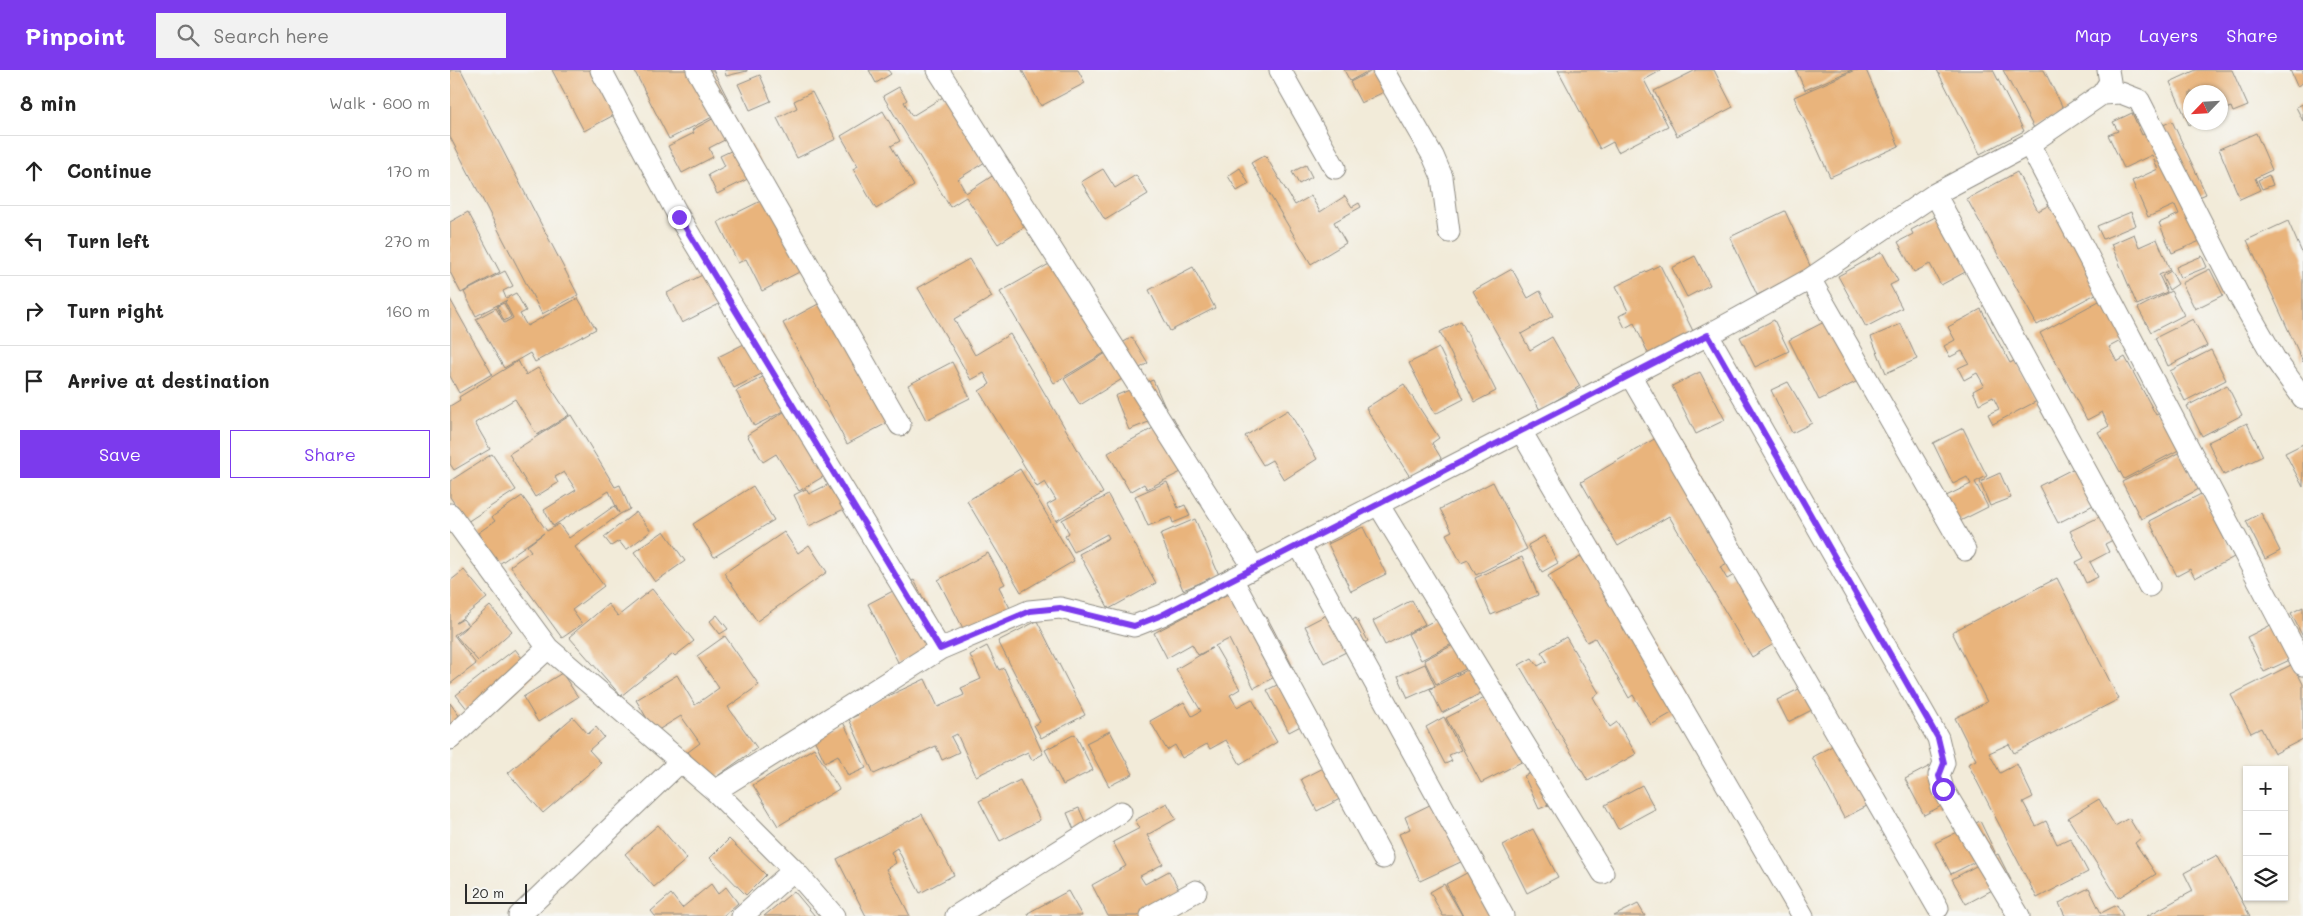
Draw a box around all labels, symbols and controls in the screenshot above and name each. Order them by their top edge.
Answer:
search box [156,13,506,58]
text: Pinpoint [25,20,126,51]
icon: search [174,21,202,49]
text: Search here [214,23,329,48]
text: Map [2075,23,2111,47]
text: Layers [2139,23,2198,47]
text: Share [2226,23,2278,47]
north arrow [2183,85,2228,130]
text: 8 min [20,89,76,116]
text: Walk · 600 m [329,92,430,113]
icon: ahead [20,157,48,185]
text: Continue [67,158,152,183]
text: 170 m [386,160,430,181]
route end [668,206,691,229]
icon: left [20,227,48,255]
text: Turn left [67,228,150,253]
text: 270 m [384,230,430,251]
icon: right [20,297,48,325]
text: Turn right [67,298,164,323]
text: 160 m [385,300,430,321]
icon: arrive [20,367,48,395]
text: Arrive at destination [67,368,270,393]
button: Save [20,430,220,478]
button: Share [230,430,430,478]
map controls [2243,766,2288,901]
button: + [2243,766,2288,811]
route start [1932,778,1955,801]
button: − [2243,811,2288,856]
button: layers [2243,856,2288,901]
scale bar [465,881,528,904]
text: 20 m [472,883,504,902]

